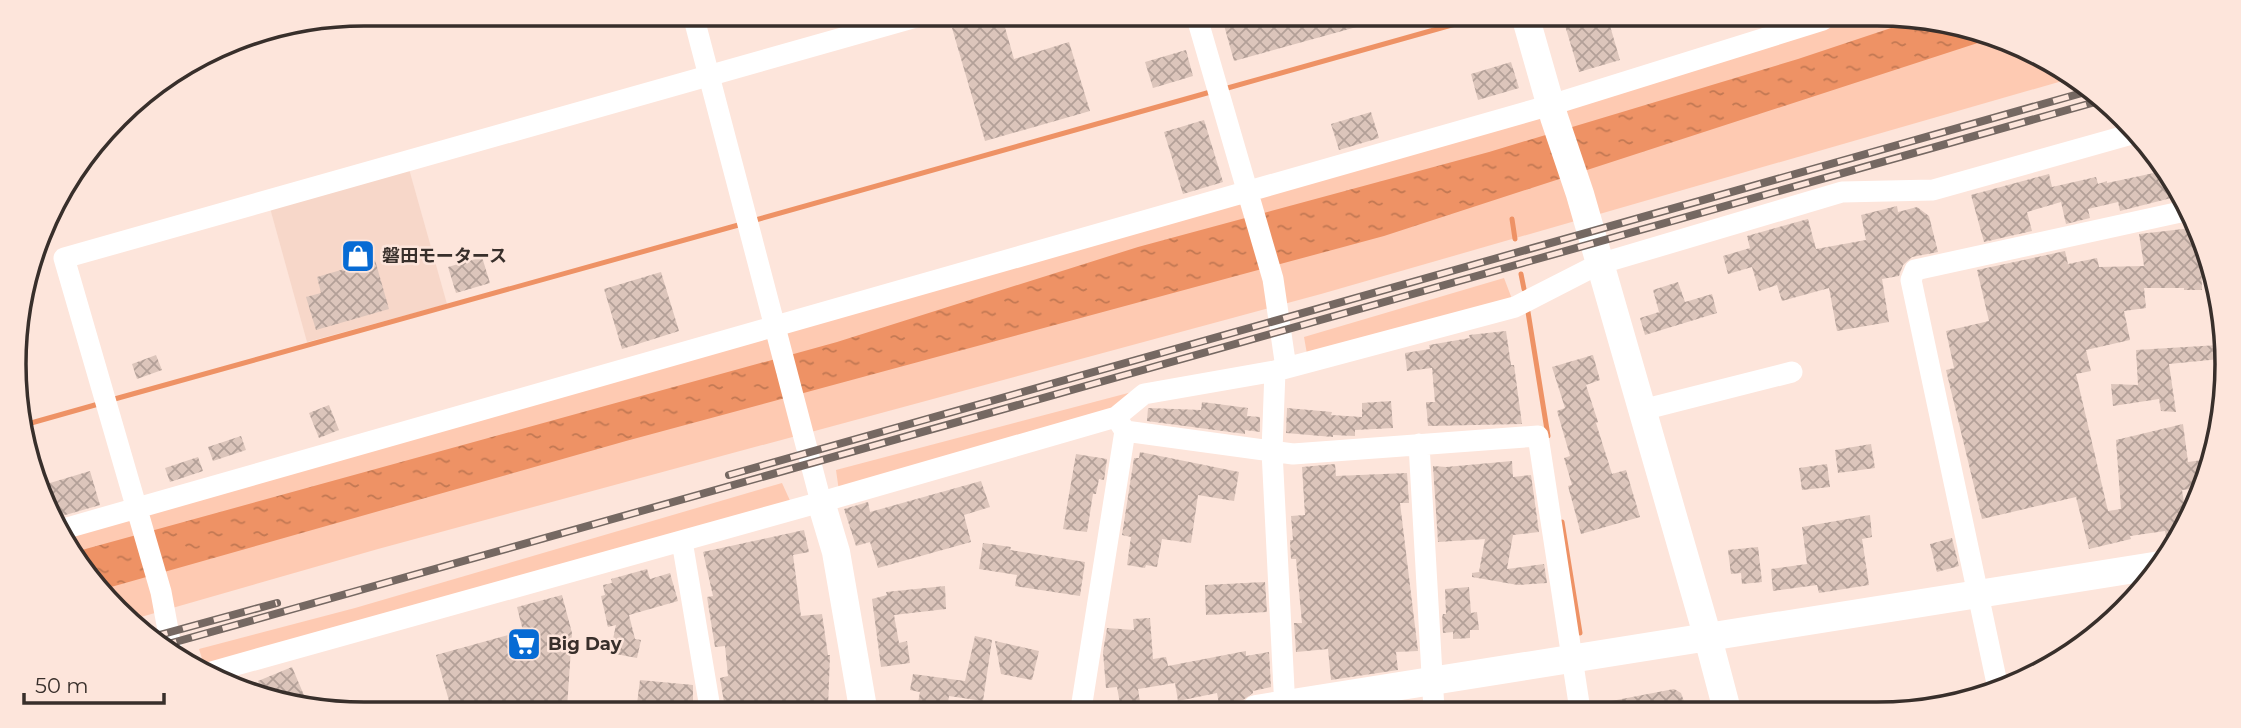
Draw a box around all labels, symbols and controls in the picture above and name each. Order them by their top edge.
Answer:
shop icon: 磐田モータース [339,237,377,275]
place label: 磐田モータース [382,245,507,267]
supermarket icon: Big Day [505,625,543,663]
place label: Big Day [548,633,622,655]
scale bar [24,662,164,706]
text: 50 m [35,673,89,698]

